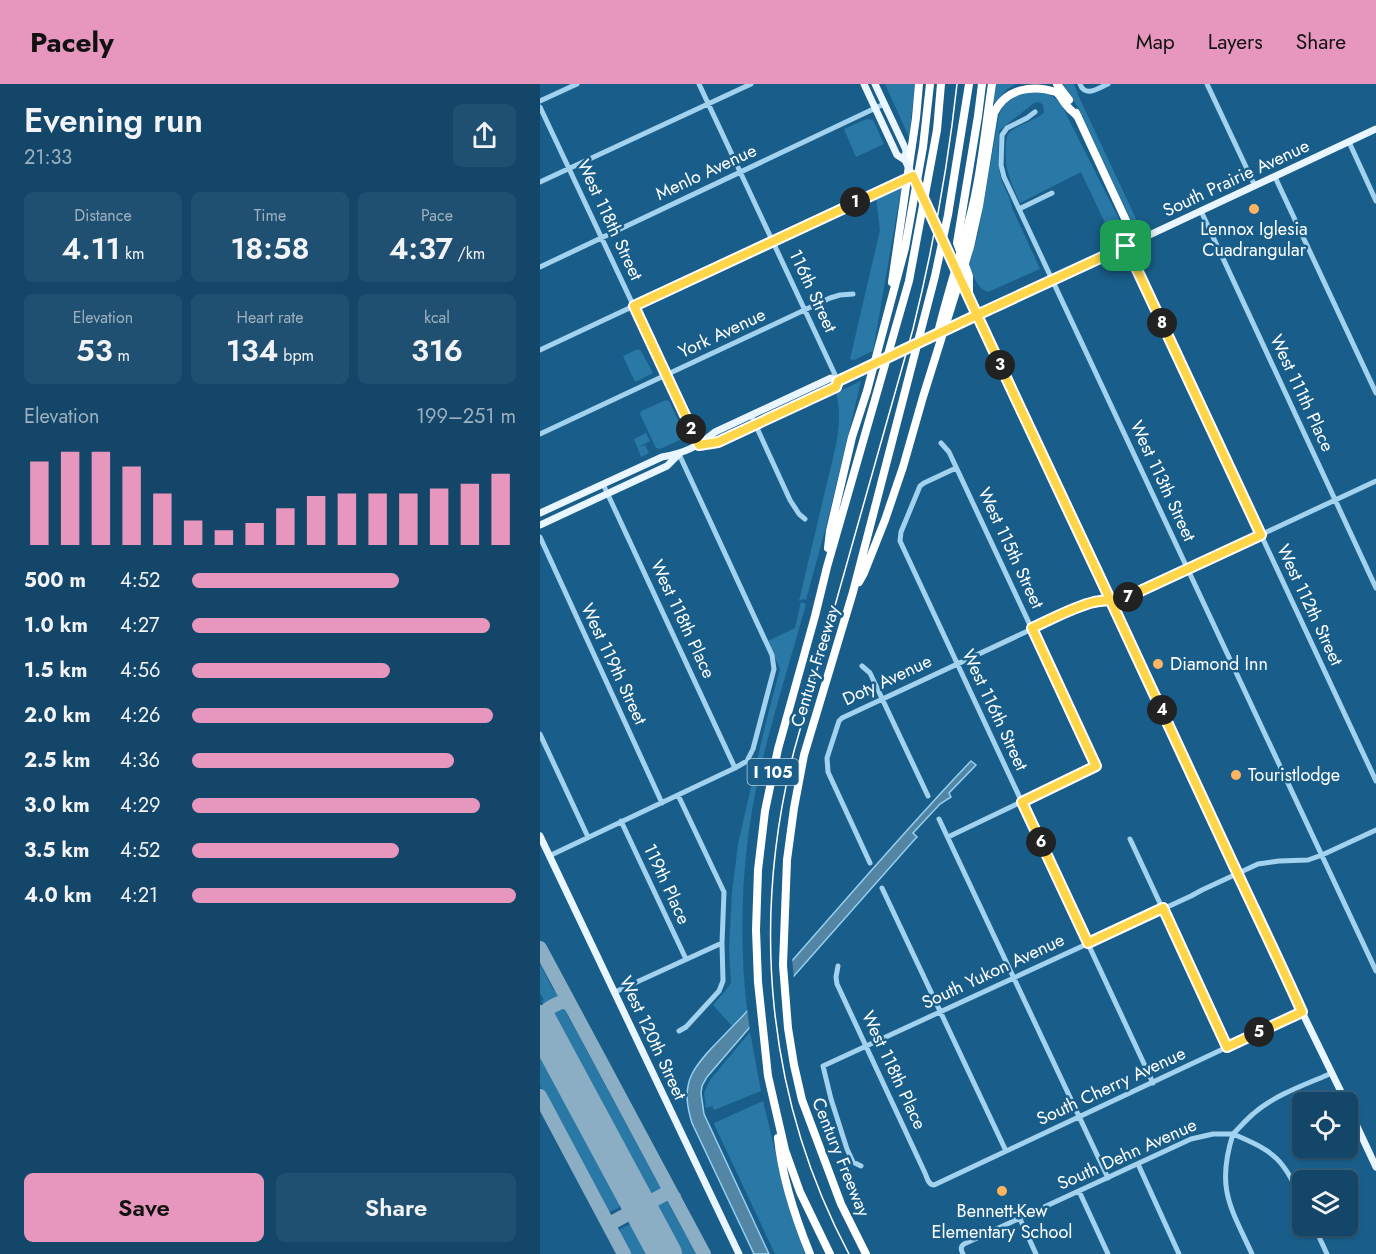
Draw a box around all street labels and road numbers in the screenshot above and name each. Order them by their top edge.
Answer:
street label: South Prairie Avenue [1158,133,1314,223]
street label: Menlo Avenue [651,137,761,207]
street label: West 118th Street [571,155,650,285]
street label: 116th Street [782,245,844,337]
street label: York Avenue [674,301,770,365]
street label: West 111th Place [1263,330,1341,456]
street label: West 113th Street [1124,416,1203,546]
street label: West 115th Street [972,483,1051,614]
street label: West 112th Street [1270,540,1350,671]
street label: West 118th Place [644,555,722,683]
street label: West 119th Street [574,599,654,730]
street label: Century Freeway [784,602,846,730]
street label: West 116th Street [955,645,1035,776]
street label: Doty Avenue [838,648,936,712]
road number: I 105 [748,759,798,785]
street label: 119th Place [637,839,697,929]
street label: South Yukon Avenue [917,927,1069,1015]
street label: West 120th Street [613,972,693,1105]
street label: West 118th Place [855,1006,933,1134]
street label: South Cherry Avenue [1032,1040,1190,1132]
street label: Century Freeway [805,1094,877,1221]
street label: South Dehn Avenue [1053,1112,1201,1196]

